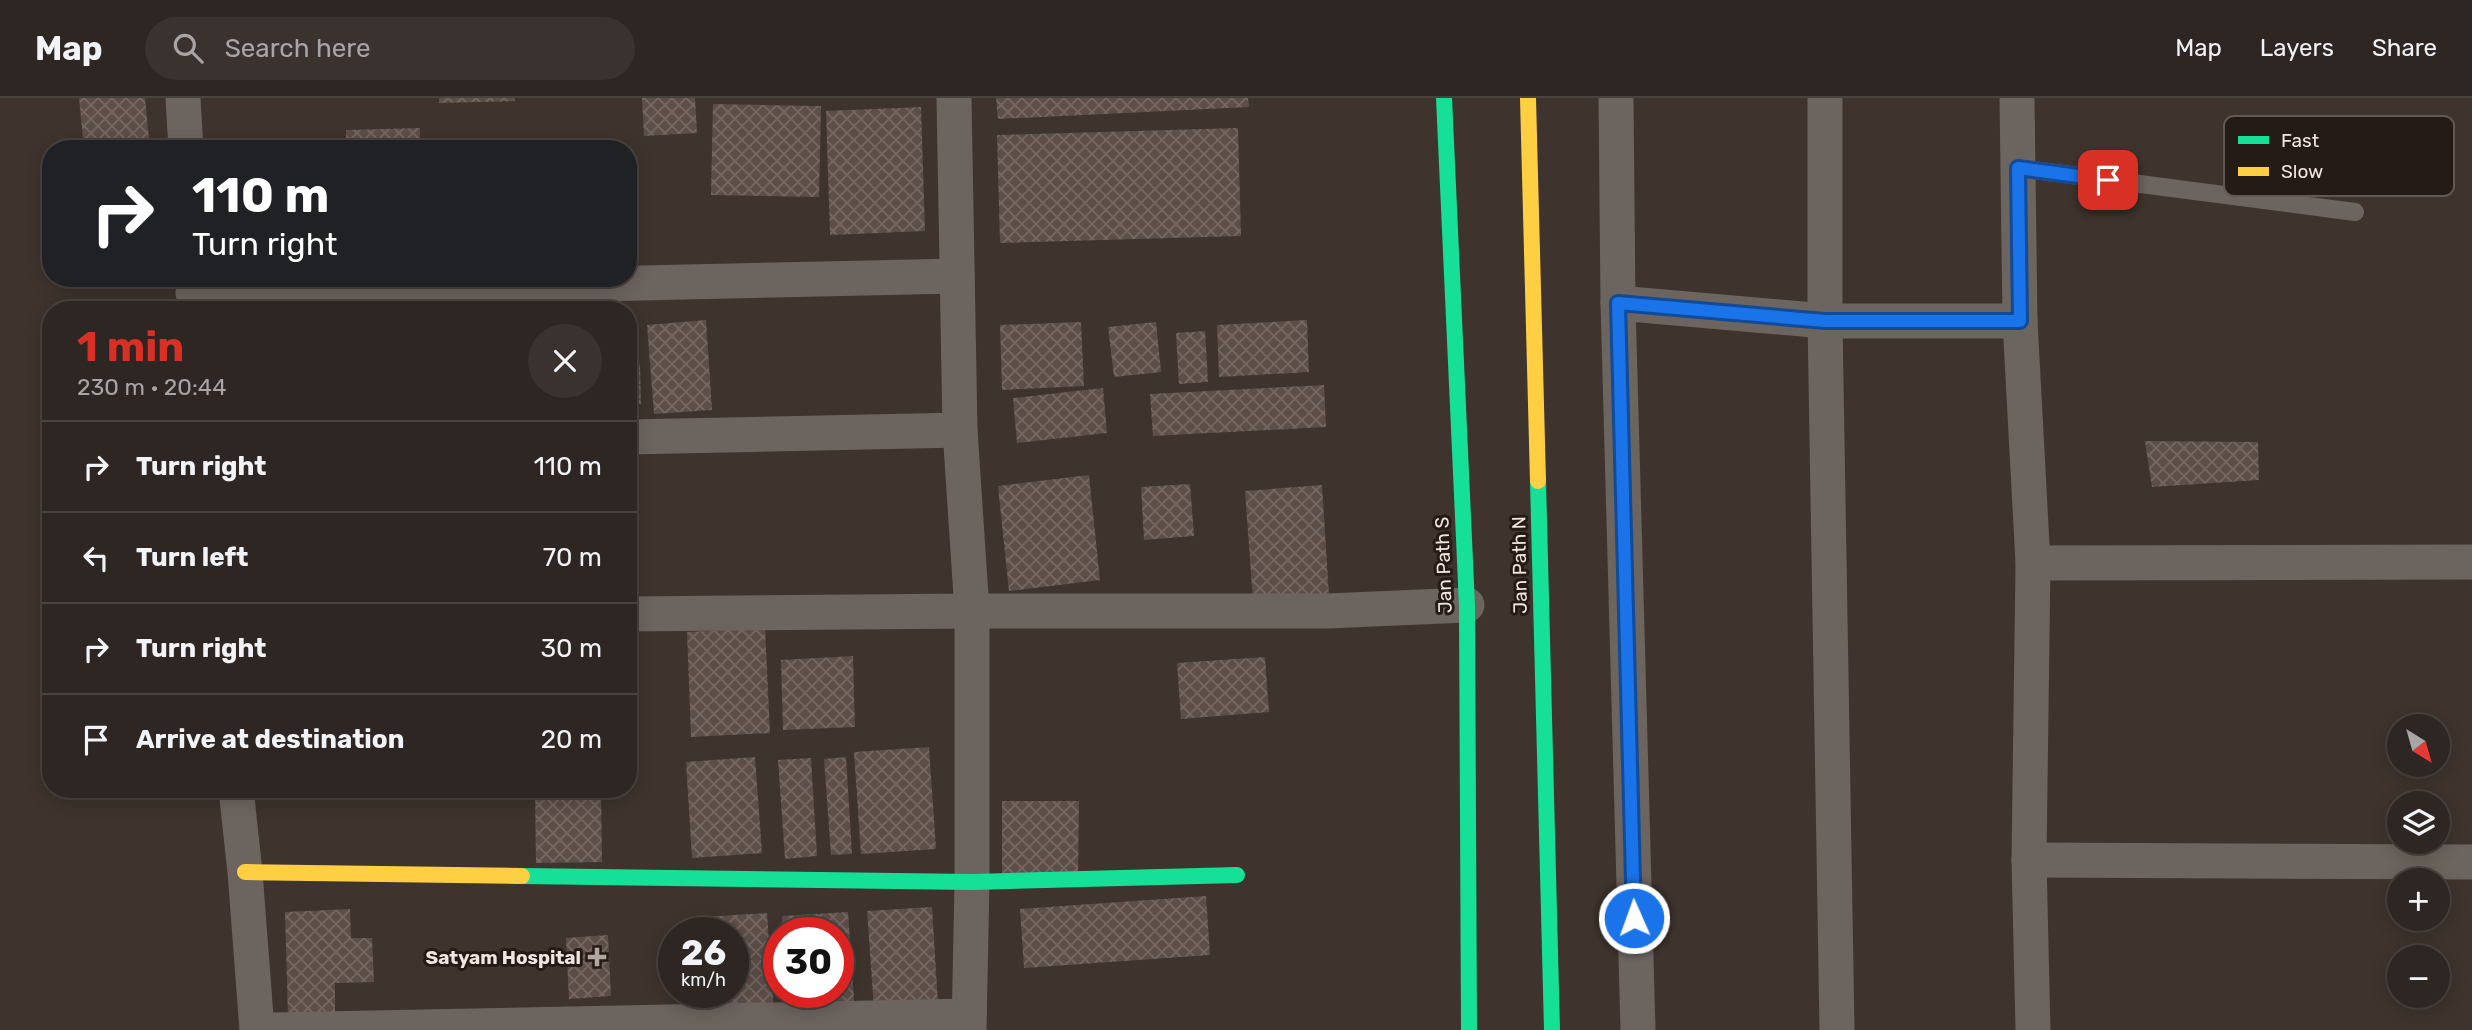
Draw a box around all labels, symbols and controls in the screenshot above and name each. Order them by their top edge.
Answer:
search box [145,17,635,80]
text: Map [35,29,103,68]
icon: search [169,29,207,67]
text: Search here [225,33,370,64]
text: Map [2175,34,2222,62]
text: Layers [2260,34,2334,62]
text: Share [2372,34,2437,62]
legend [2224,116,2454,196]
text: Fast [2281,129,2320,152]
pin [2078,150,2138,210]
text: Slow [2281,160,2323,183]
icon: arrive [2089,161,2127,199]
text: 110 m [192,166,329,224]
icon: right [77,168,168,259]
text: Turn right [192,225,337,263]
text: 1 min [77,322,184,372]
button: close [528,324,602,398]
text: 230 m · 20:44 [77,373,226,401]
icon: right [77,448,115,486]
text: Turn right [136,451,266,482]
text: 110 m [534,451,602,482]
street label: Jan Path S [1430,516,1457,614]
street label: Jan Path N [1507,516,1532,614]
icon: left [77,539,115,577]
text: Turn left [136,542,248,573]
text: 70 m [543,542,602,573]
icon: right [77,630,115,668]
text: Turn right [136,633,266,664]
text: 30 m [540,633,602,664]
north arrow [2387,714,2450,777]
map controls [2387,714,2450,1008]
icon: arrive [77,721,115,759]
text: Arrive at destination [136,724,404,755]
text: 20 m [541,724,602,755]
button: layers [2387,791,2450,854]
button: + [2387,868,2450,931]
position arrow [1597,881,1671,955]
speed limit sign: 30 [763,917,854,1008]
text: 26 [681,932,726,974]
button: − [2387,945,2450,1008]
place label: Satyam Hospital [426,946,581,969]
marker: Satyam Hospital [587,947,607,967]
text: km/h [681,969,726,991]

